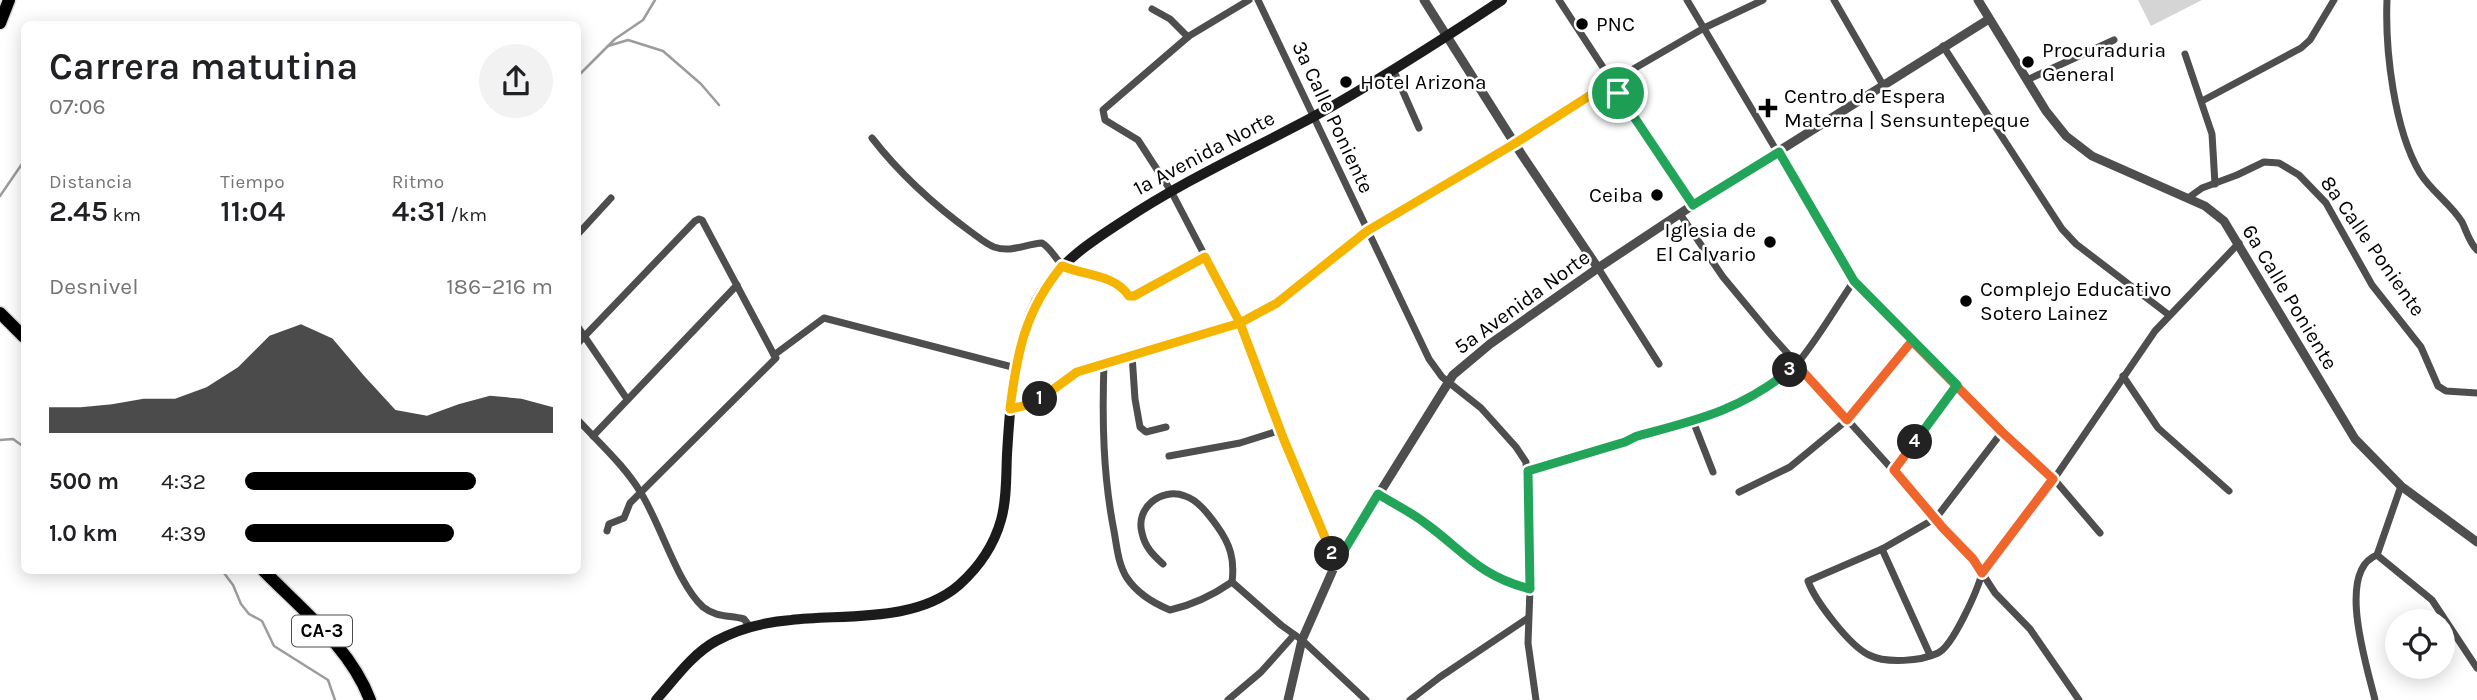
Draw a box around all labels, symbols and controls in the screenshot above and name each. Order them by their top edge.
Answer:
place label: PNC [1596,12,1635,36]
marker: PNC [1574,16,1590,32]
street label: 3a Calle Poniente [1287,37,1379,197]
place label: Procuraduria General [2042,38,2166,86]
text: Carrera matutina [49,44,358,89]
button: share [479,44,553,118]
marker: Procuraduria General [2020,54,2036,70]
pin [1588,63,1648,123]
place label: Hotel Arizona [1360,70,1487,94]
marker: Hotel Arizona [1338,74,1354,90]
icon: arrive [1599,74,1637,112]
place label: Centro de Espera Materna | Sensuntepeque [1784,84,2030,132]
text: 07:06 [49,93,106,120]
marker: Centro de Espera Materna | Sensuntepeque [1758,98,1778,118]
street label: 1a Avenida Norte [1129,106,1279,200]
text: Distancia [49,171,132,193]
text: Tiempo [220,171,285,193]
text: Ritmo [392,171,444,193]
street label: 8a Calle Poniente [2316,171,2430,321]
place label: Ceiba [1589,183,1643,207]
marker: Ceiba [1649,187,1665,203]
text: 2.45 [49,193,108,229]
text: 11:04 [220,193,285,229]
text: 4:31 [392,193,446,229]
text: km [108,204,141,226]
text: /km [446,204,487,226]
place label: Iglesia de El Calvario [1656,218,1756,266]
street label: 6a Calle Poniente [2237,220,2343,374]
marker: Iglesia de El Calvario [1762,234,1778,250]
street label: 5a Avenida Norte [1450,245,1594,359]
text: Desnivel [49,273,139,300]
text: 186–216 m [446,273,553,300]
place label: Complejo Educativo Sotero Lainez [1980,277,2172,325]
marker: Complejo Educativo Sotero Lainez [1958,293,1974,309]
pin: 3 [1772,352,1808,388]
text: 3 [1784,358,1795,380]
pin: 1 [1023,382,1058,416]
text: 1 [1036,387,1043,409]
pin: 4 [1898,424,1932,460]
text: 4 [1909,430,1920,452]
text: 500 m [49,468,119,495]
text: 4:32 [161,468,206,495]
text: 1.0 km [49,520,118,547]
text: 4:39 [161,520,206,547]
pin: 2 [1314,536,1350,572]
text: 2 [1326,542,1337,564]
map controls [2385,609,2455,679]
button: locate [2385,609,2455,679]
road number: CA-3 [292,616,352,646]

